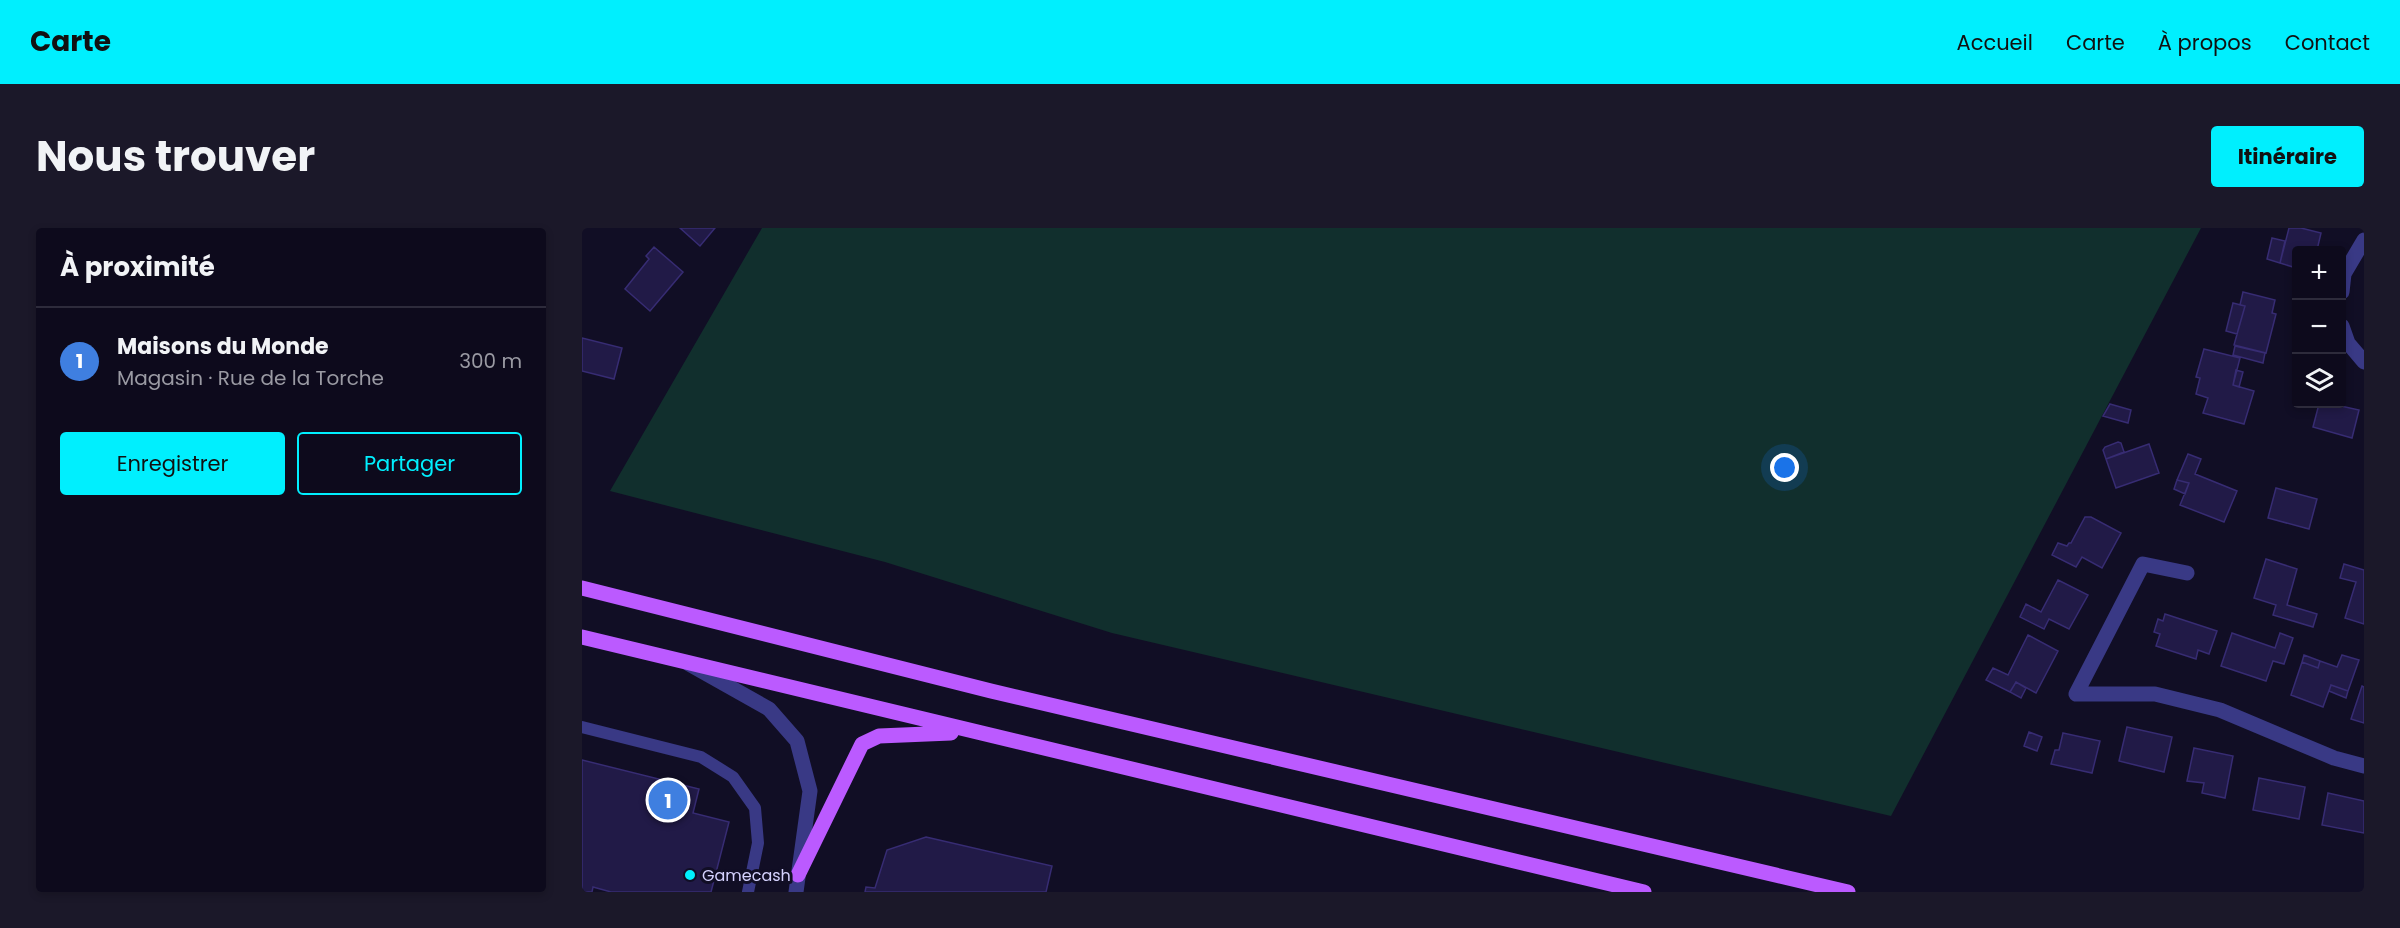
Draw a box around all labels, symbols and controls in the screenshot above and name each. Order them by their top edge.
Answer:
text: Carte [30,22,111,61]
text: Accueil [1956,28,2033,57]
text: Carte [2066,28,2125,57]
text: À propos [2158,28,2252,57]
text: Contact [2285,28,2370,57]
button: Itinéraire [2211,126,2364,187]
text: Nous trouver [36,127,315,186]
map controls [2292,246,2346,408]
button: + [2292,246,2346,300]
text: À proximité [60,249,215,285]
button: − [2292,300,2346,354]
text: Maisons du Monde [117,331,329,362]
text: 1 [76,347,83,375]
text: 300 m [459,347,522,375]
button: layers [2292,354,2346,408]
text: Magasin · Rue de la Torche [117,364,384,392]
button: Enregistrer [60,432,285,495]
button: Partager [297,432,522,495]
your location [1770,453,1799,482]
pin: 1 [648,778,688,822]
place label: Gamecash [702,864,791,887]
marker: Gamecash [683,868,697,882]

